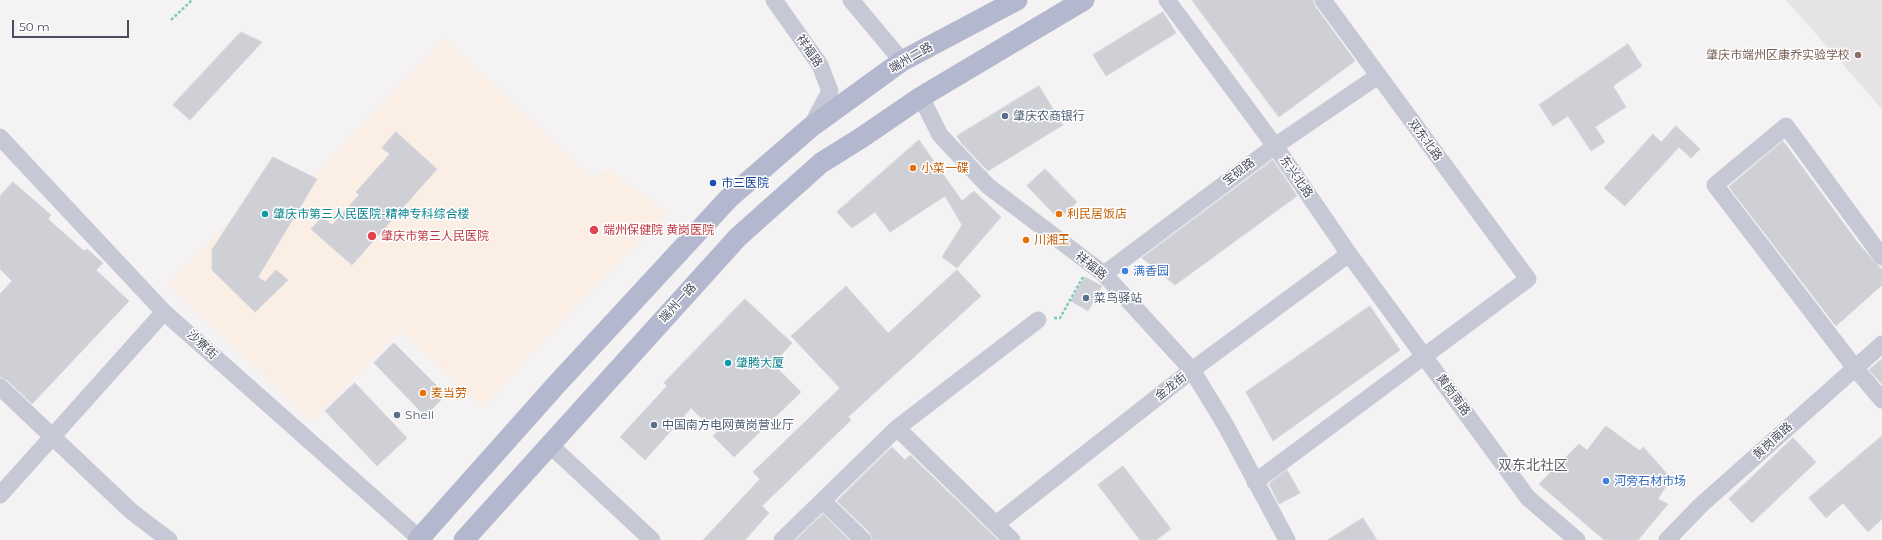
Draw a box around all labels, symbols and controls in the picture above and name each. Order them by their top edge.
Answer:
scale bar [14,12,131,38]
text: 50 m [19,19,50,34]
street label: 祥福路 [793,32,825,70]
street label: 端州二路 [887,40,935,76]
place label: 肇庆市端州区康乔实验学校 [1706,48,1850,62]
marker: 肇庆市端州区康乔实验学校 [1853,50,1863,60]
place label: 肇庆农商银行 [1013,109,1085,123]
marker: 肇庆农商银行 [1000,111,1010,121]
street label: 双东北路 [1405,116,1445,164]
street label: 东兴北路 [1276,153,1316,201]
street label: 宝砚路 [1220,155,1258,189]
place label: 小菜一碟 [921,161,969,175]
marker: 小菜一碟 [908,163,918,173]
place label: 市三医院 [721,176,769,190]
marker: 市三医院 [708,178,718,188]
place label: 肇庆市第三人民医院-精神专科综合楼 [273,207,470,221]
place label: 利民居饭店 [1067,207,1127,221]
marker: 肇庆市第三人民医院-精神专科综合楼 [260,209,270,219]
marker: 利民居饭店 [1054,209,1064,219]
place label: 端州保健院 黄岗医院 [603,223,714,237]
marker: 端州保健院 黄岗医院 [588,224,600,236]
place label: 肇庆市第三人民医院 [381,229,489,243]
marker: 肇庆市第三人民医院 [366,230,378,242]
place label: 川湘王 [1034,233,1070,247]
marker: 川湘王 [1021,235,1031,245]
street label: 祥福路 [1072,249,1110,283]
place label: 满香园 [1133,264,1169,278]
marker: 满香园 [1120,266,1130,276]
street label: 端州一路 [657,280,699,326]
place label: 菜鸟驿站 [1094,291,1142,305]
marker: 菜鸟驿站 [1081,293,1091,303]
street label: 沙寮街 [184,328,220,362]
place label: 肇腾大厦 [736,356,784,370]
marker: 肇腾大厦 [723,358,733,368]
street label: 金龙街 [1152,370,1190,404]
street label: 黄岗南路 [1433,371,1473,419]
place label: 麦当劳 [431,386,467,400]
marker: 麦当劳 [418,388,428,398]
place label: Shell [405,408,434,422]
marker: Shell [392,410,402,420]
place label: 中国南方电网黄岗营业厅 [662,418,794,432]
marker: 中国南方电网黄岗营业厅 [649,420,659,430]
street label: 黄岗南路 [1750,420,1796,462]
district label: 双东北社区 [1498,458,1568,474]
place label: 河旁石材市场 [1614,474,1686,488]
marker: 河旁石材市场 [1601,476,1611,486]

